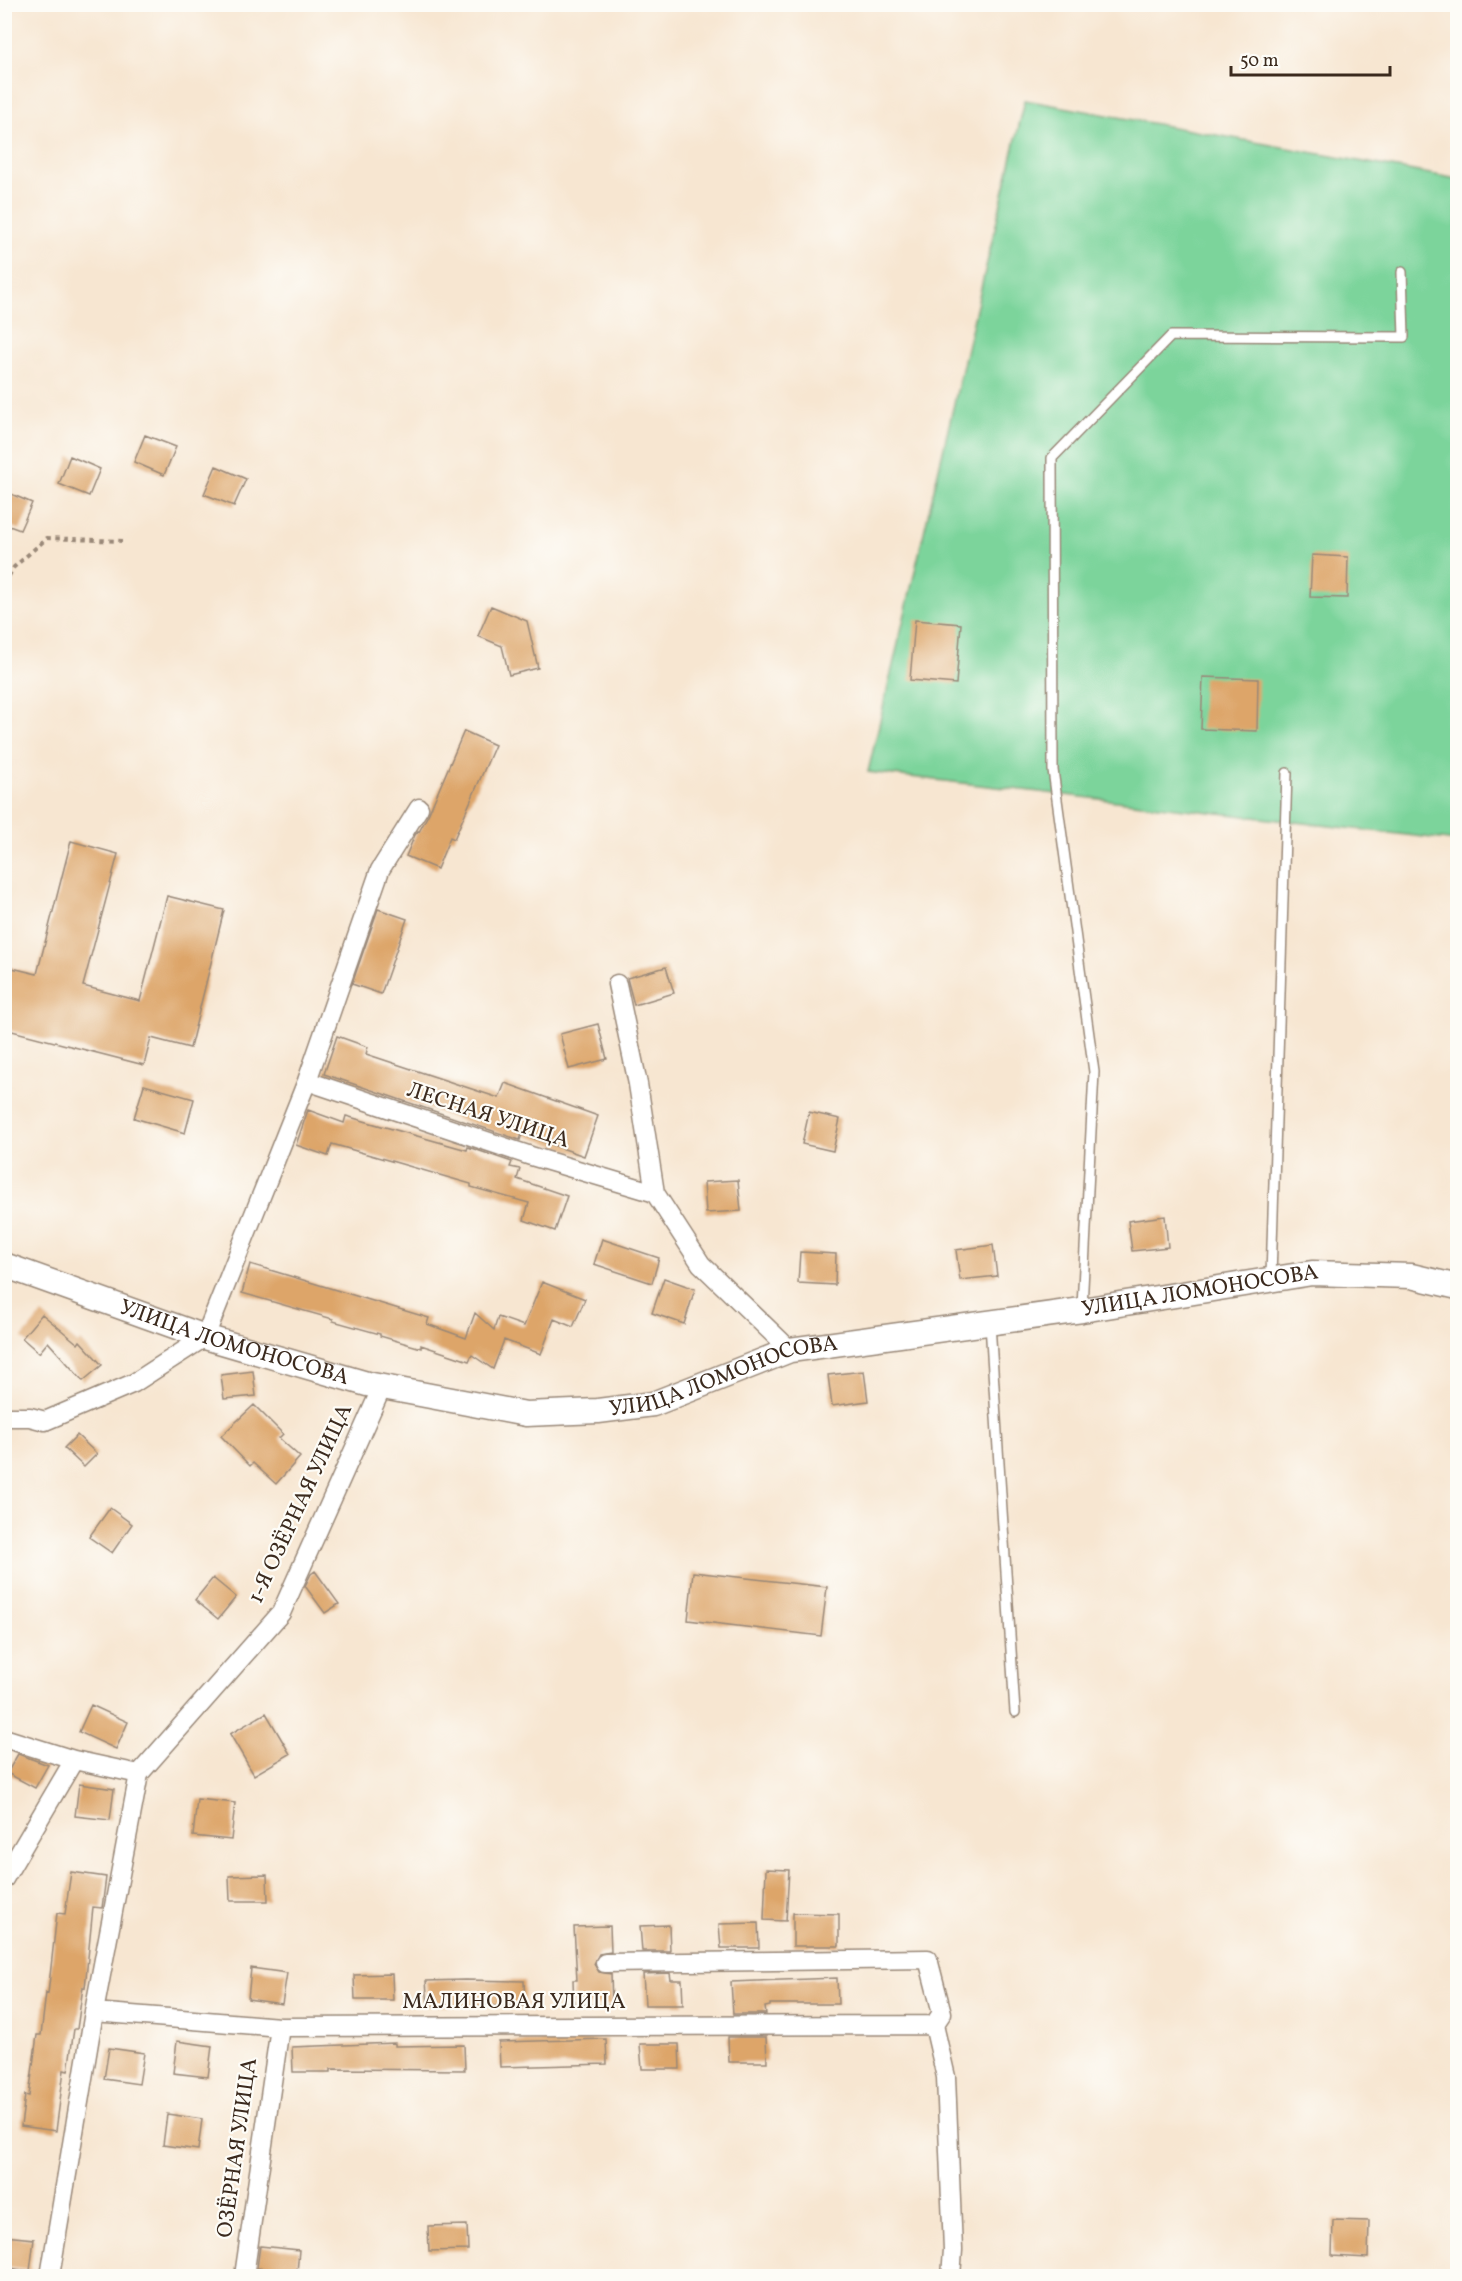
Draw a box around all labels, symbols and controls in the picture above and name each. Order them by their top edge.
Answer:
scale bar [1231,39,1390,77]
text: 50 m [1240,49,1279,74]
street label: ЛЕСНАЯ УЛИЦА [403,1075,573,1157]
street label: УЛИЦА ЛОМОНОСОВА [1079,1257,1321,1325]
street label: УЛИЦА ЛОМОНОСОВА [115,1292,353,1393]
street label: УЛИЦА ЛОМОНОСОВА [607,1328,840,1425]
street label: 1-Я ОЗЁРНАЯ УЛИЦА [241,1399,361,1609]
street label: МАЛИНОВАЯ УЛИЦА [402,1987,626,2018]
street label: ОЗЁРНАЯ УЛИЦА [210,2056,266,2240]

